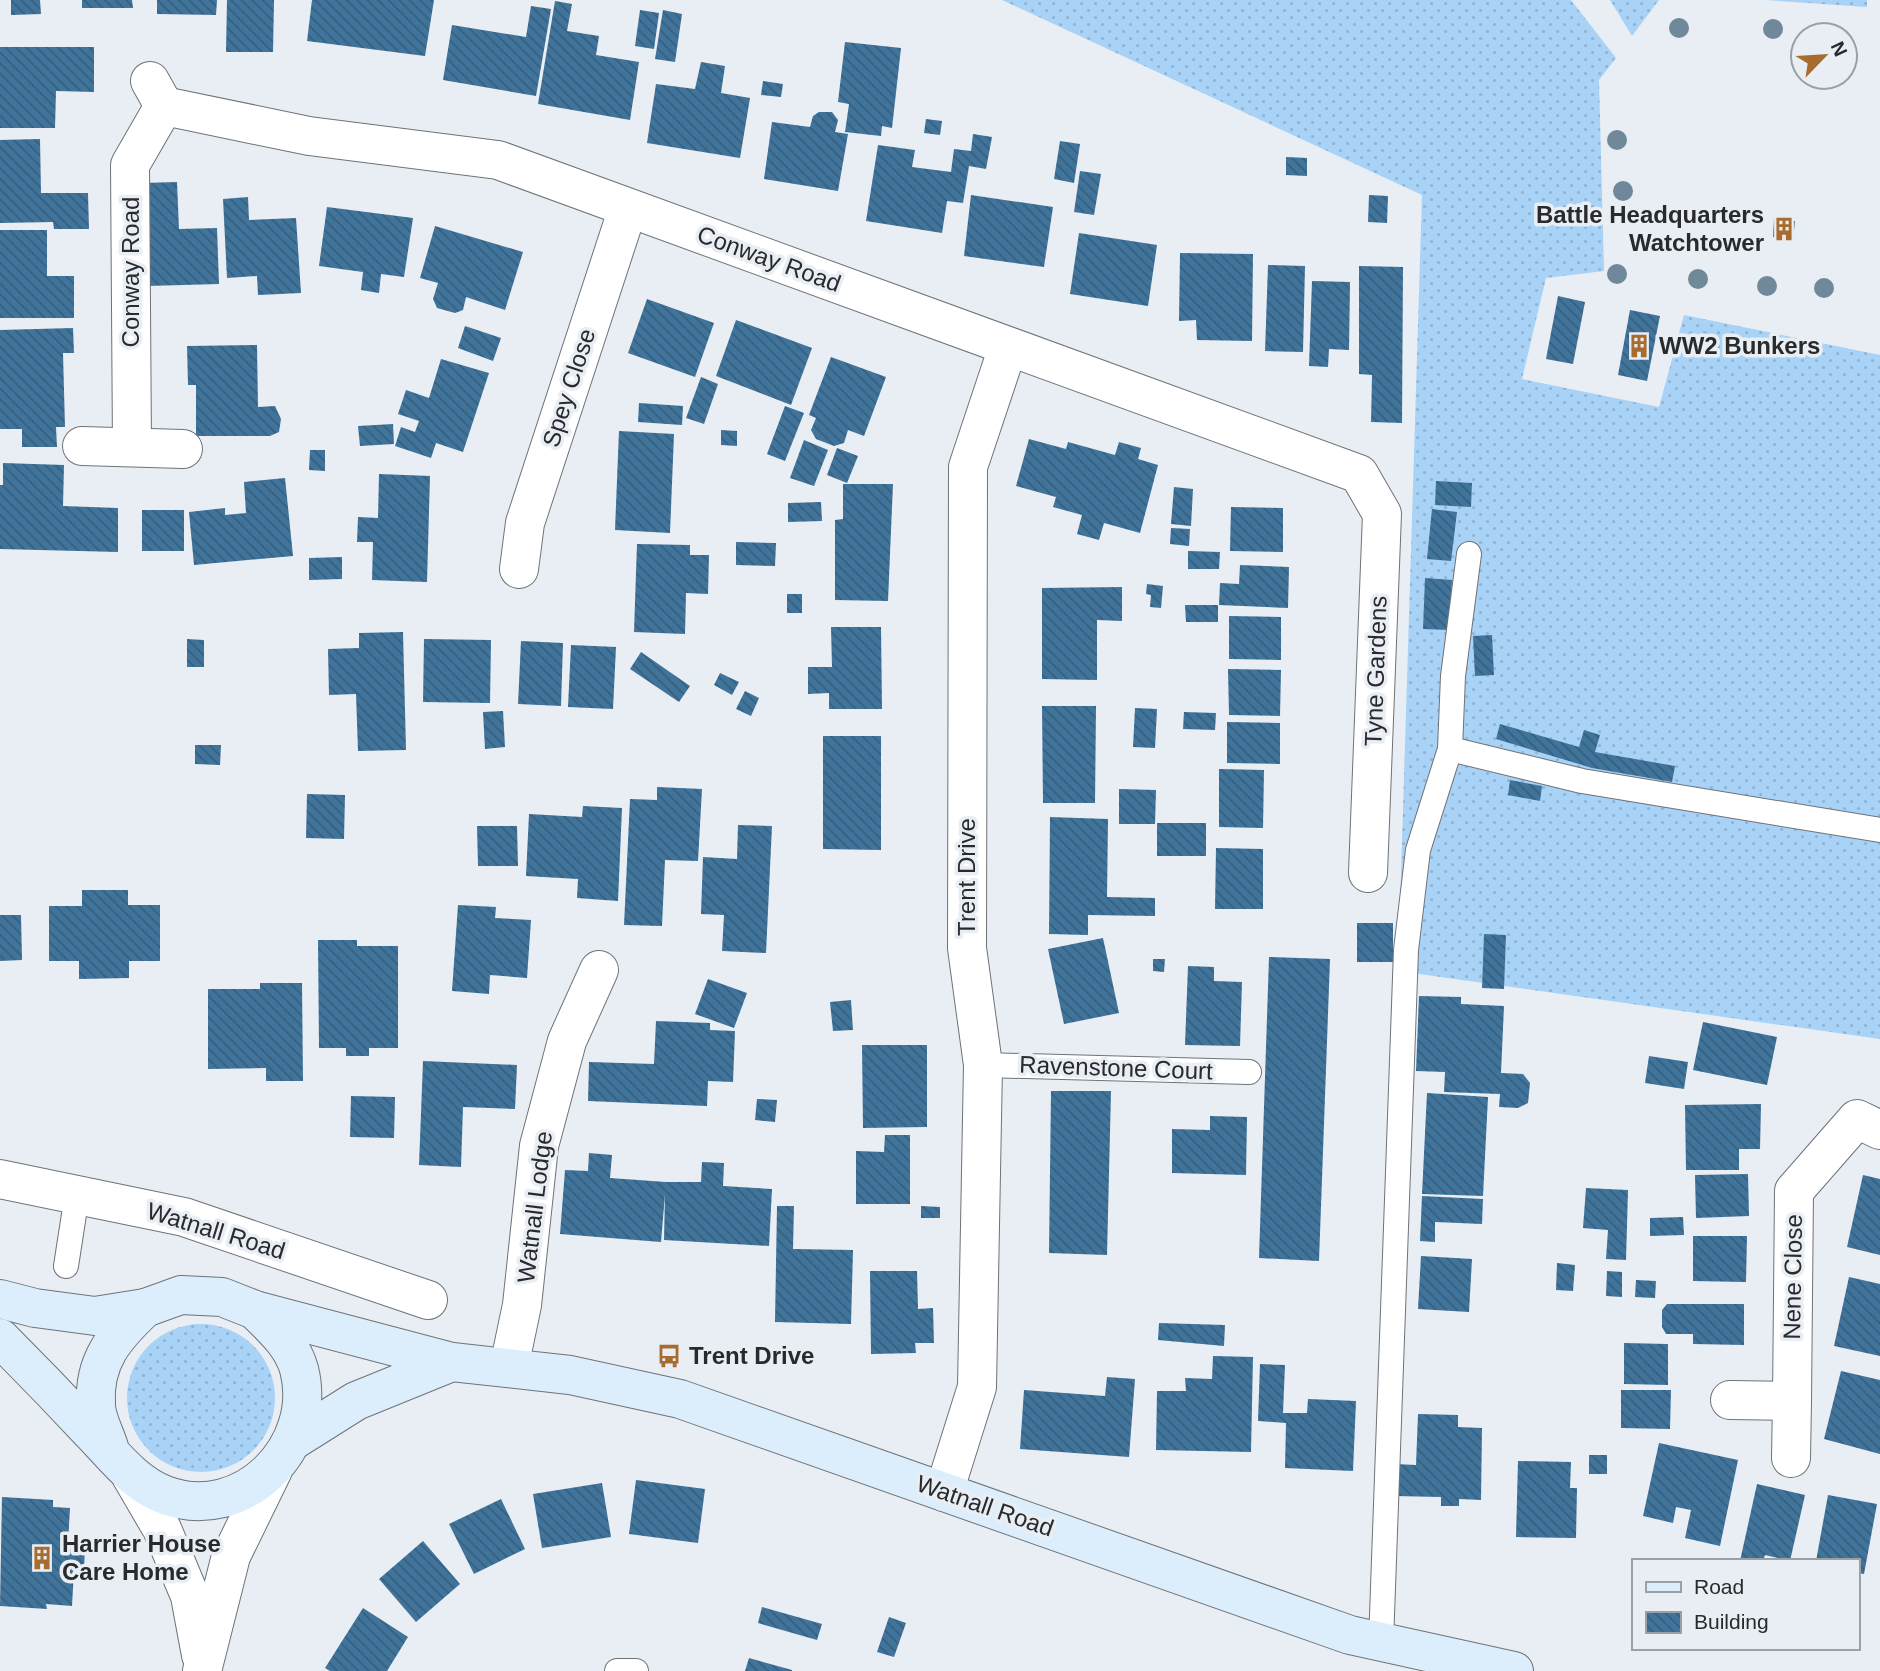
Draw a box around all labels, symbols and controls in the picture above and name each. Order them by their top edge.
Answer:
north arrow [1789,21,1859,91]
text: N [1827,38,1851,60]
street label: Conway Road [117,197,144,347]
place label: Battle Headquarters Watchtower [1536,201,1764,256]
building icon: Battle Headquarters Watchtower [1770,215,1798,243]
street label: Conway Road [694,220,845,297]
street label: Spey Close [537,325,600,450]
building icon: WW2 Bunkers [1625,332,1653,360]
place label: WW2 Bunkers [1659,332,1820,359]
street label: Tyne Gardens [1359,595,1392,747]
street label: Trent Drive [953,818,980,936]
street label: Ravenstone Court [1019,1051,1213,1084]
street label: Watnall Lodge [512,1130,557,1284]
street label: Watnall Road [144,1197,289,1264]
street label: Nene Close [1778,1214,1807,1340]
bus stop icon: Trent Drive [655,1342,683,1370]
place label: Trent Drive [689,1342,814,1369]
street label: Watnall Road [913,1469,1057,1542]
place label: Harrier House Care Home [62,1530,221,1585]
building icon: Harrier House Care Home [28,1544,56,1572]
legend [1632,1559,1859,1650]
text: Road [1694,1575,1744,1598]
text: Building [1694,1610,1769,1633]

